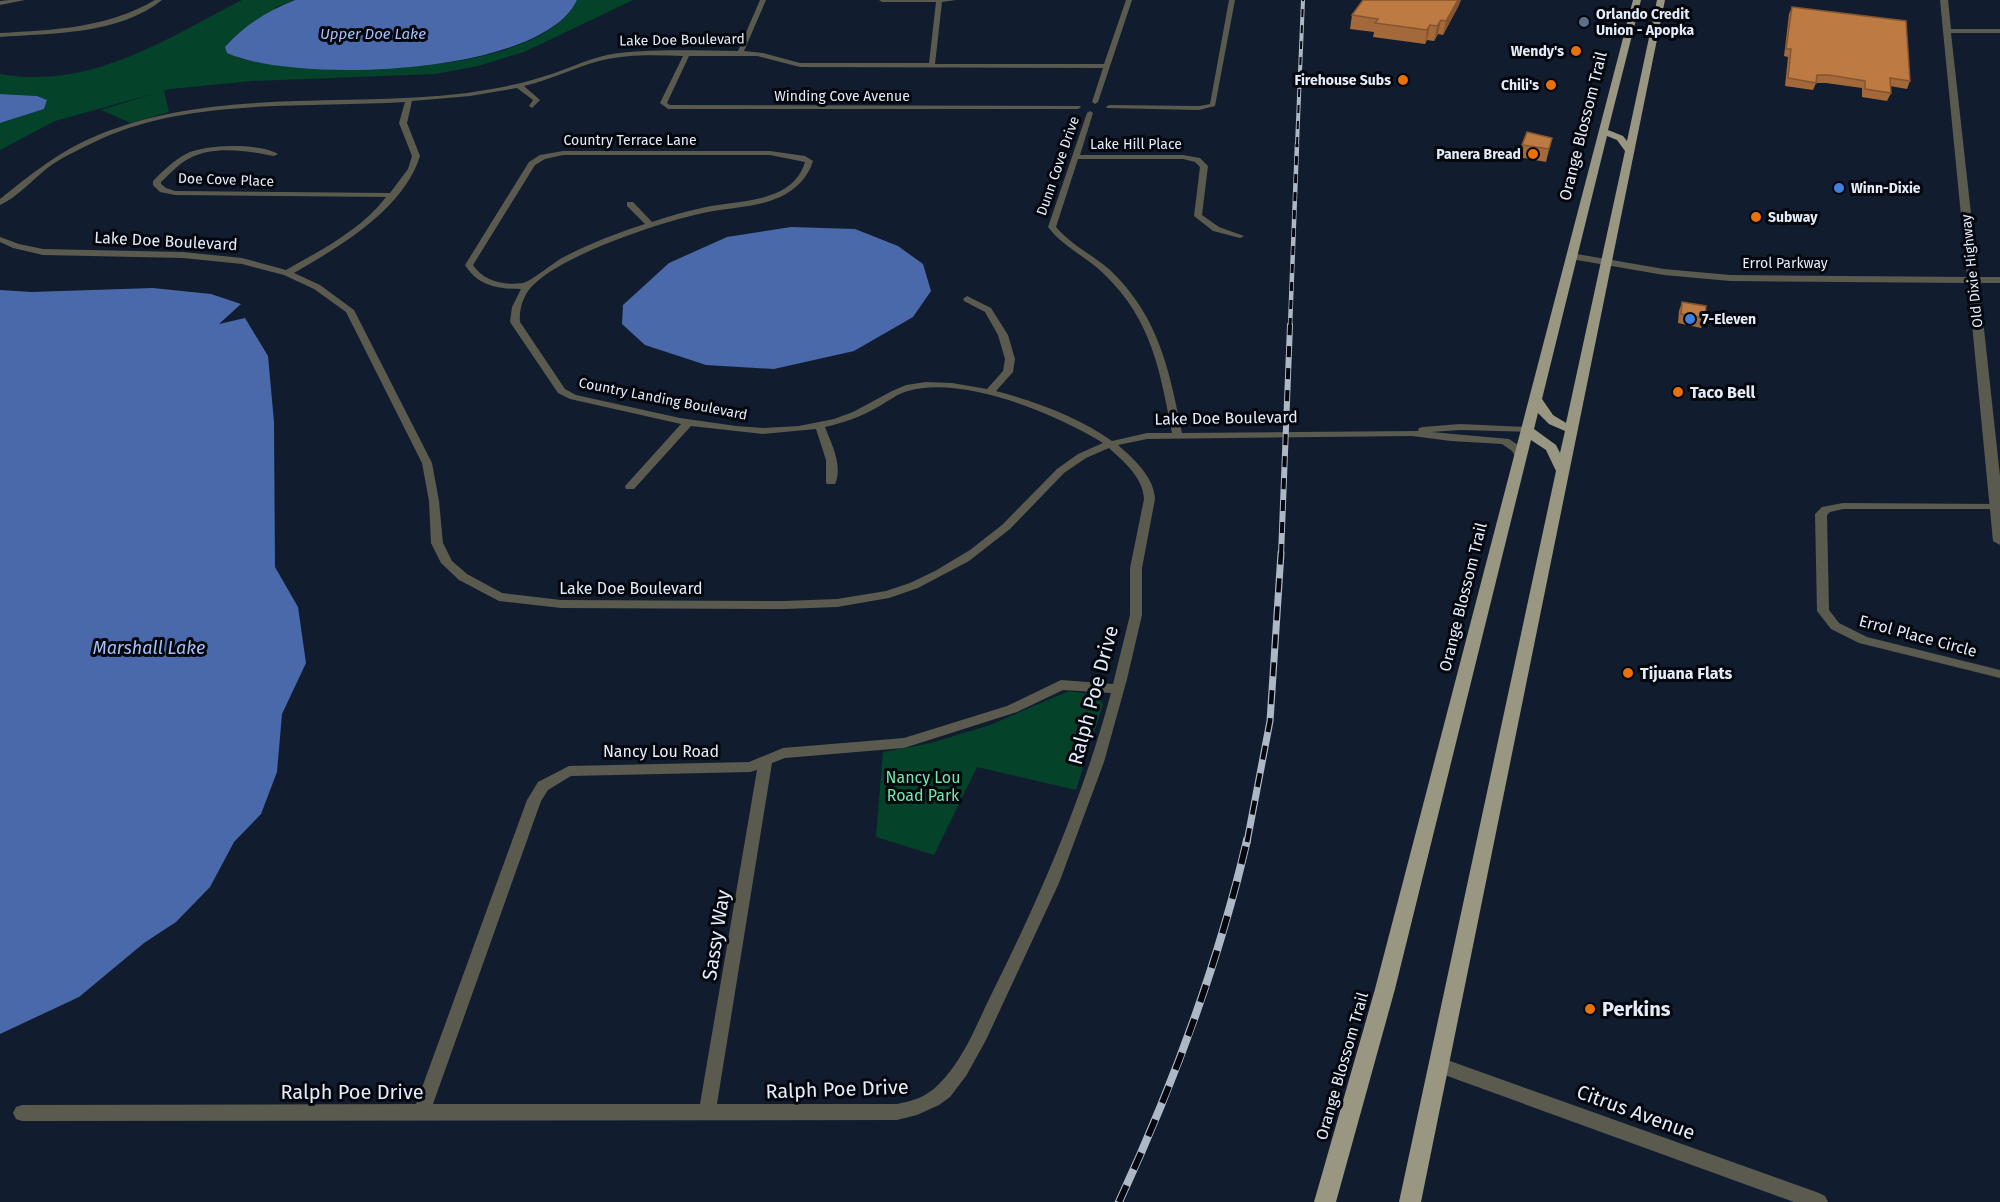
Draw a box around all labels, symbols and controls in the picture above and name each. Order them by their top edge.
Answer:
place label: Orlando Credit Union - Apopka [1596,6,1694,39]
marker: Orlando Credit Union - Apopka [1577,15,1591,29]
water label: Upper Doe Lake [320,25,426,43]
street label: Lake Doe Boulevard [619,30,745,50]
place label: Wendy's [1511,43,1564,60]
marker: Wendy's [1569,44,1583,58]
street label: Orange Blossom Trail [1555,49,1611,202]
place label: Firehouse Subs [1295,72,1391,89]
marker: Firehouse Subs [1396,73,1410,87]
place label: Chili's [1501,77,1539,94]
marker: Chili's [1544,78,1558,92]
street label: Winding Cove Avenue [774,88,910,105]
street label: Dunn Cove Drive [1033,114,1083,218]
street label: Country Terrace Lane [563,132,697,149]
street label: Lake Hill Place [1090,136,1182,153]
place label: Panera Bread [1436,146,1521,163]
marker: Panera Bread [1526,147,1540,161]
street label: Doe Cove Place [178,170,274,190]
place label: Winn-Dixie [1851,180,1921,197]
marker: Winn-Dixie [1832,181,1846,195]
place label: Subway [1768,209,1818,226]
marker: Subway [1749,210,1763,224]
street label: Old Dixie Highway [1958,213,1986,329]
street label: Lake Doe Boulevard [94,228,238,254]
street label: Errol Parkway [1742,255,1828,272]
place label: 7-Eleven [1702,311,1756,328]
marker: 7-Eleven [1683,312,1697,326]
street label: Country Landing Boulevard [577,374,749,424]
place label: Taco Bell [1690,383,1756,402]
marker: Taco Bell [1671,385,1685,399]
street label: Lake Doe Boulevard [1154,407,1298,429]
street label: Orange Blossom Trail [1435,520,1491,673]
street label: Lake Doe Boulevard [559,579,703,598]
street label: Errol Place Circle [1857,611,1979,661]
street label: Ralph Poe Drive [1063,623,1123,767]
water label: Marshall Lake [93,637,205,659]
place label: Tijuana Flats [1640,664,1733,683]
marker: Tijuana Flats [1621,666,1635,680]
street label: Nancy Lou Road [603,742,719,761]
park label: Nancy Lou Road Park [886,768,961,805]
street label: Sassy Way [697,888,735,982]
street label: Orange Blossom Trail [1312,990,1372,1142]
place label: Perkins [1602,997,1671,1021]
marker: Perkins [1583,1002,1597,1016]
street label: Ralph Poe Drive [765,1075,909,1103]
street label: Citrus Avenue [1573,1079,1699,1145]
street label: Ralph Poe Drive [280,1080,424,1104]

